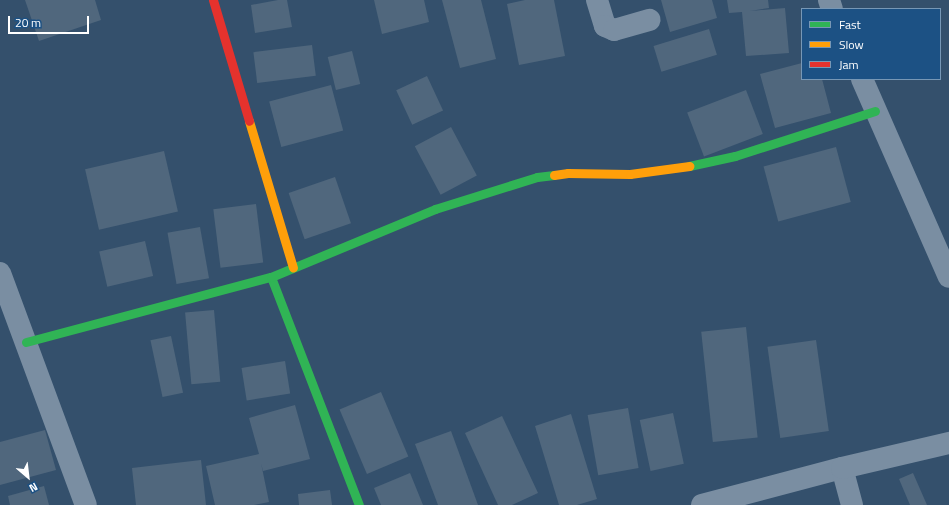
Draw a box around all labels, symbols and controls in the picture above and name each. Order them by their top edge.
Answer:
scale bar [10,8,91,34]
legend [801,8,941,80]
text: 20 m [15,13,41,32]
text: Fast [839,15,861,34]
text: Slow [839,35,864,54]
text: Jam [839,55,859,74]
north arrow [8,457,48,497]
text: N [27,479,41,496]

